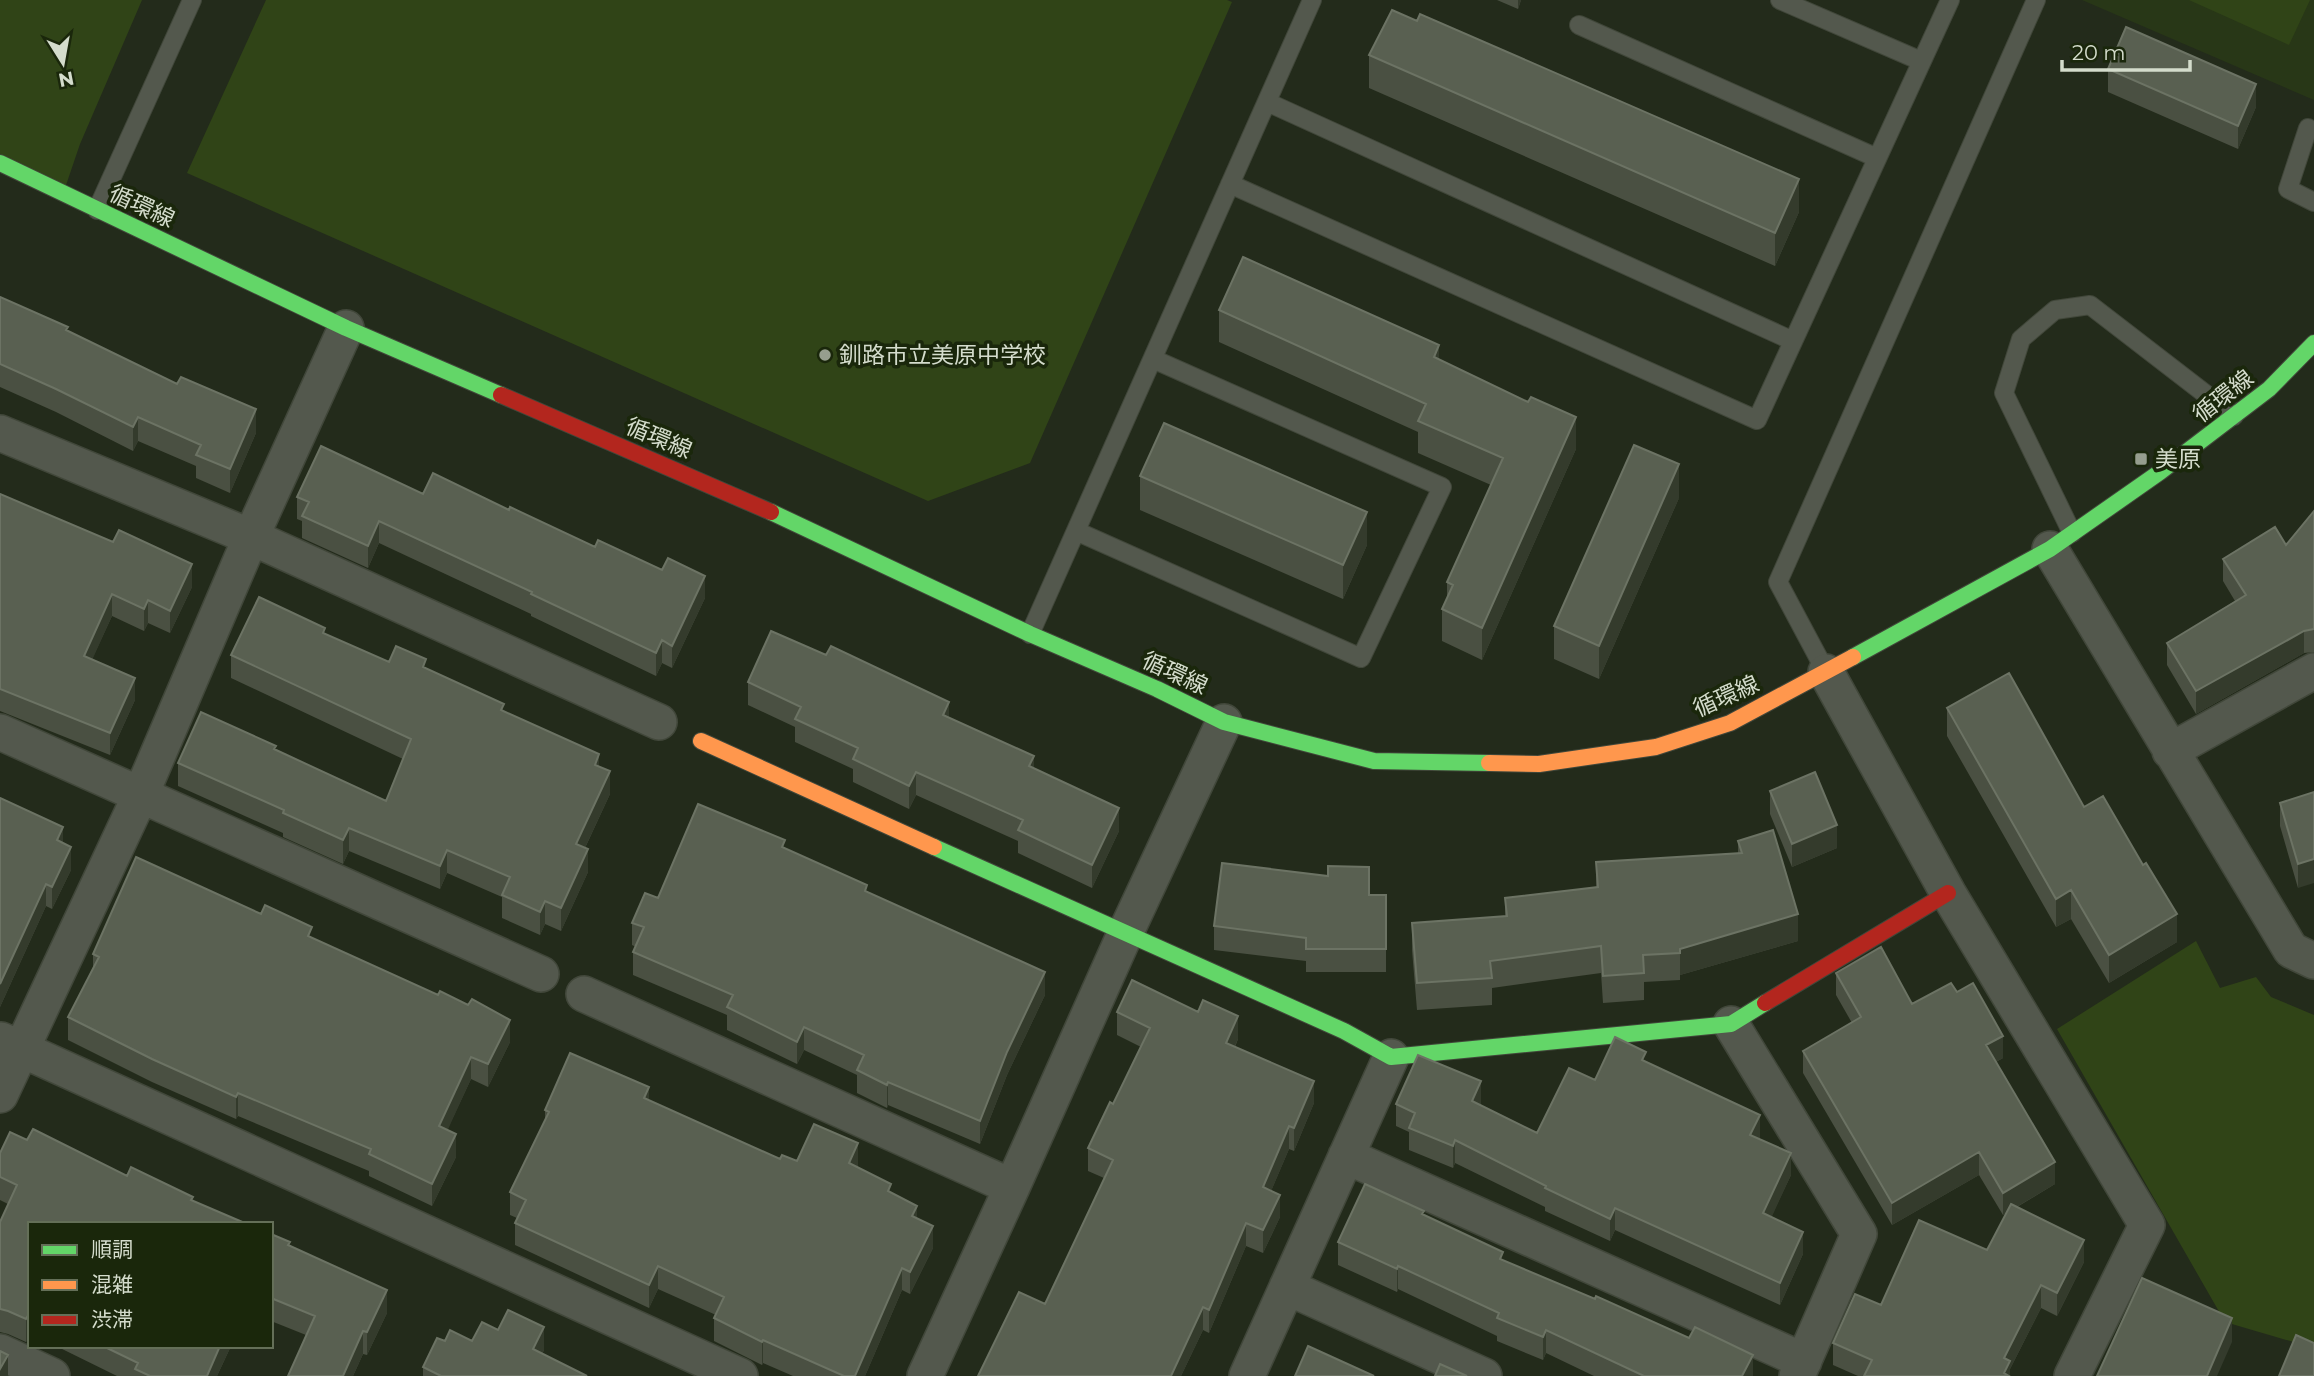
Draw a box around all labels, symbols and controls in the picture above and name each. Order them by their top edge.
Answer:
north arrow [28,28,98,98]
scale bar [2062,28,2190,72]
text: 20 m [2072,40,2126,65]
text: N [56,66,76,92]
street label: 循環線 [105,179,179,233]
place label: 釧路市立美原中学校 [839,341,1046,369]
marker: 釧路市立美原中学校 [817,347,833,363]
street label: 循環線 [2187,364,2259,428]
street label: 循環線 [622,412,696,464]
place label: 美原 [2155,445,2201,473]
marker: 美原 [2133,451,2149,467]
street label: 循環線 [1138,646,1212,700]
street label: 循環線 [1689,669,1763,723]
legend [28,1222,273,1348]
text: 順調 [91,1237,133,1262]
text: 混雑 [91,1272,133,1297]
text: 渋滞 [91,1307,133,1332]

